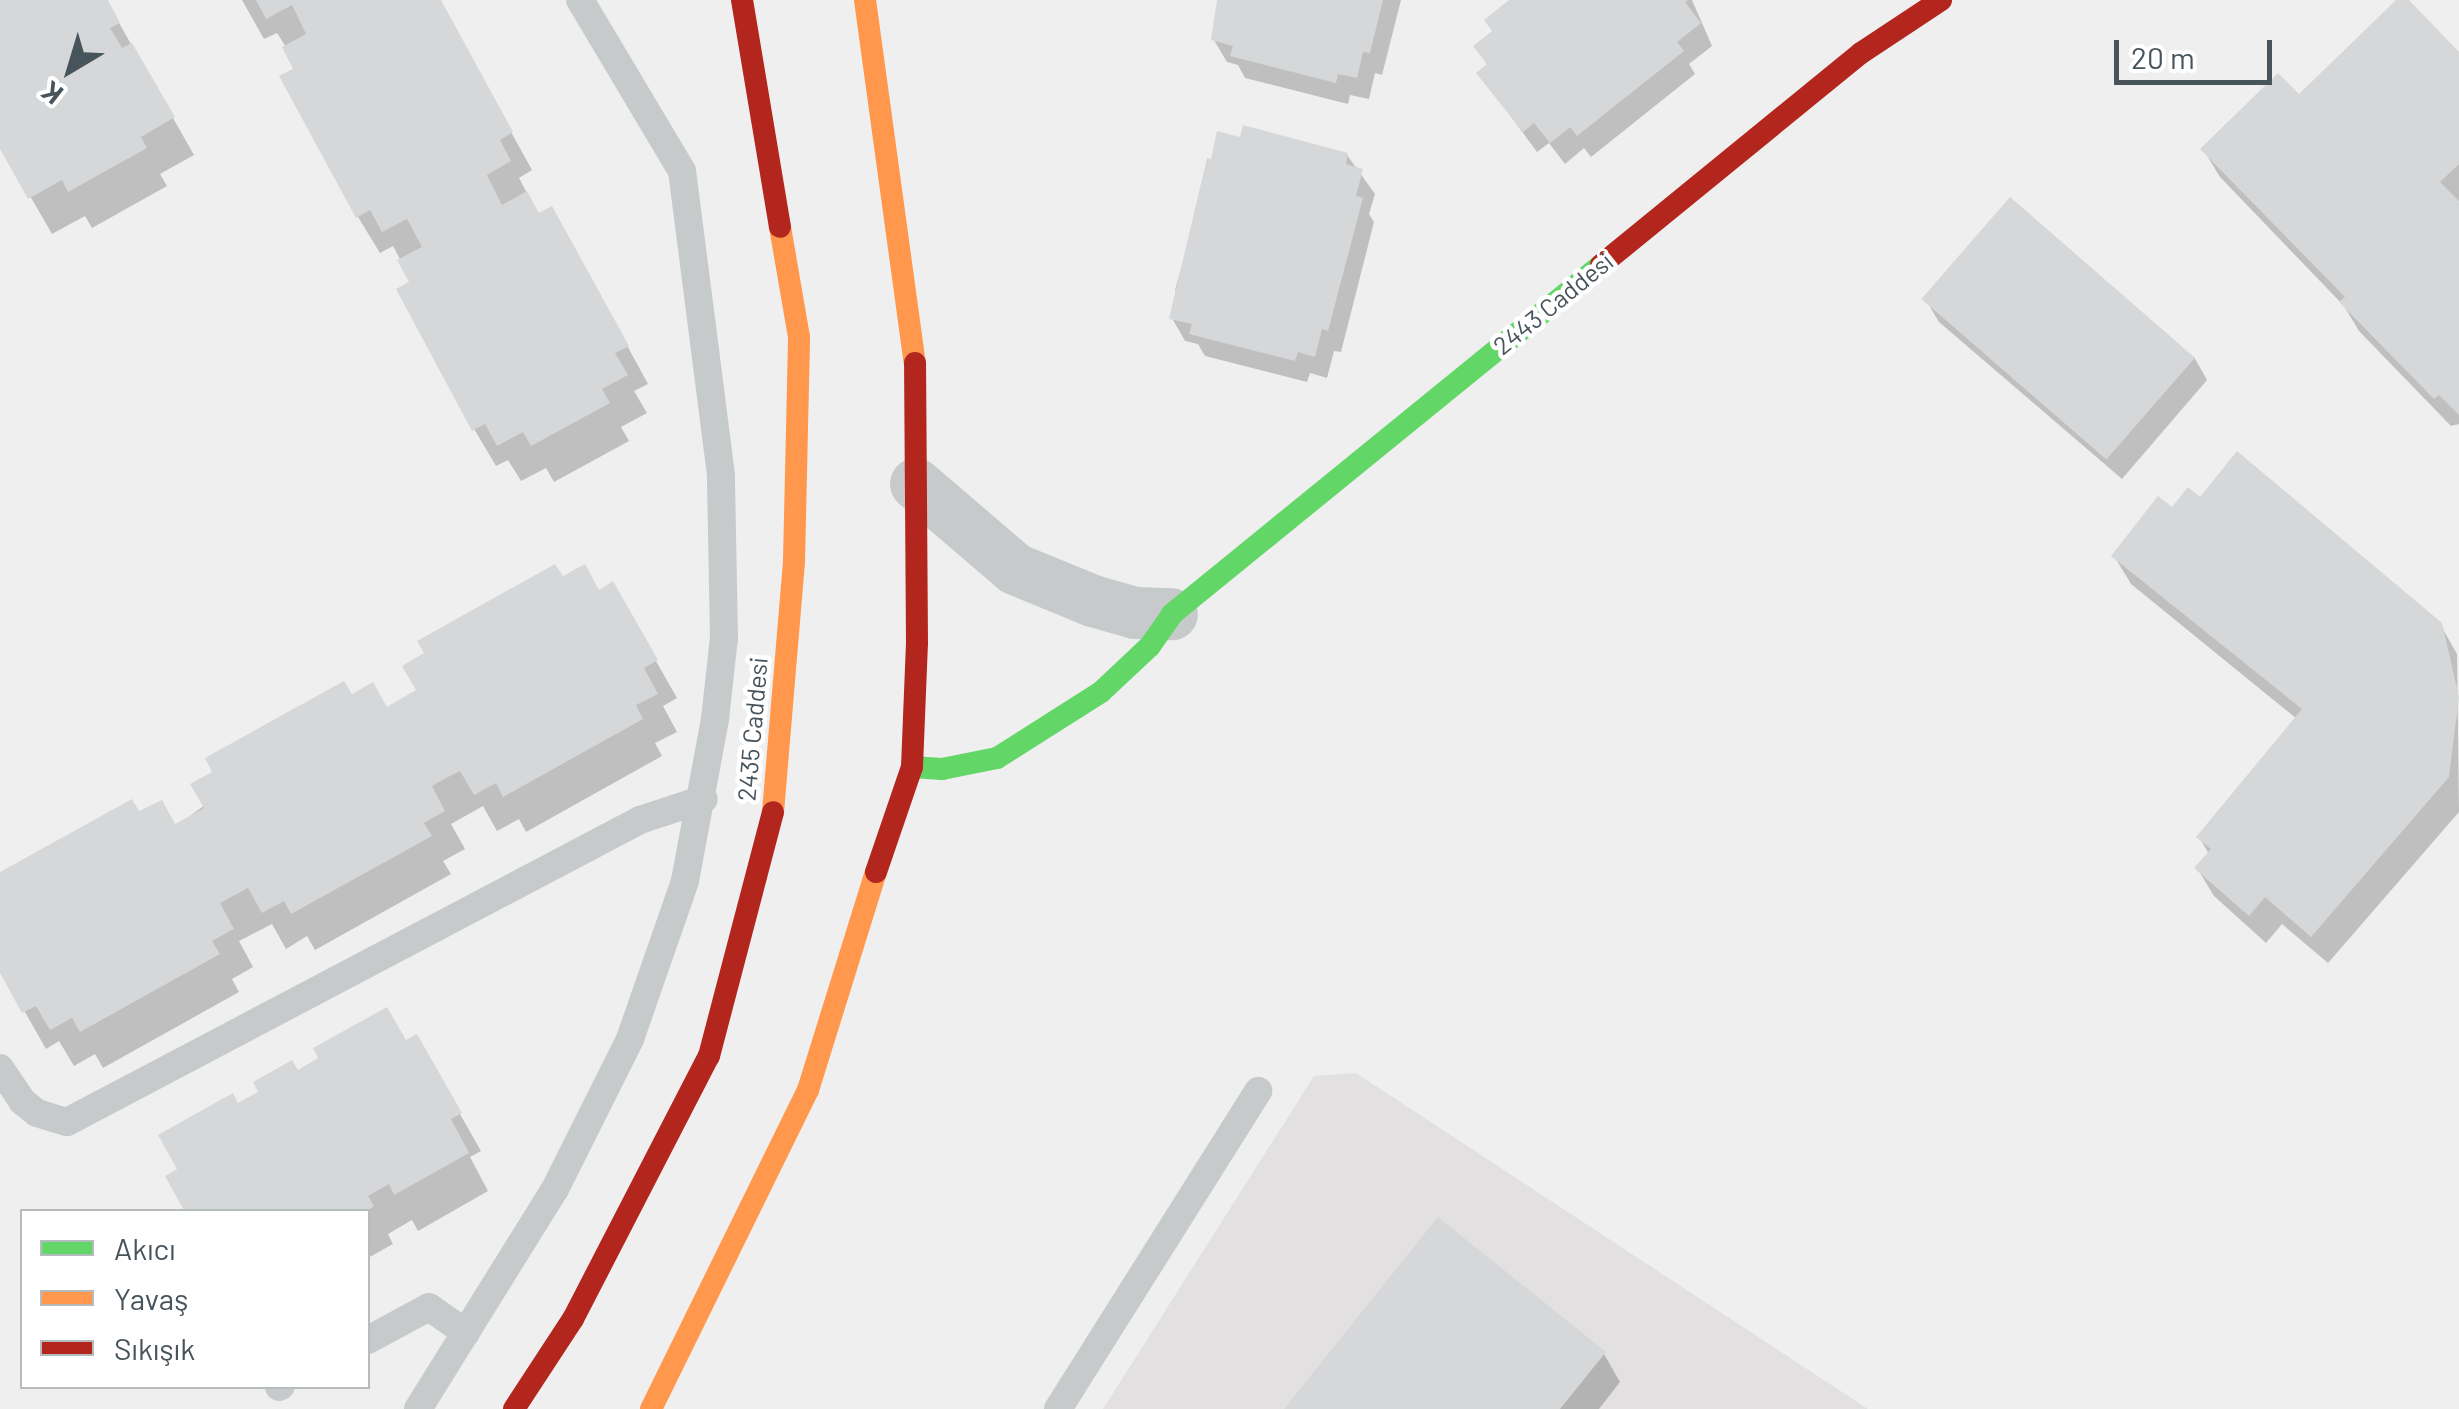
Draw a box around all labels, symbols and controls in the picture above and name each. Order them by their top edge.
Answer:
north arrow [20,20,120,120]
scale bar [2119,20,2276,82]
text: 20 m [2131,39,2195,75]
text: K [34,75,69,112]
street label: 2443 Caddesi [1487,246,1619,360]
street label: 2435 Caddesi [731,656,773,802]
legend [20,1209,370,1389]
text: Akıcı [114,1230,176,1266]
text: Yavaş [114,1280,189,1316]
text: Sıkışık [114,1330,195,1366]

